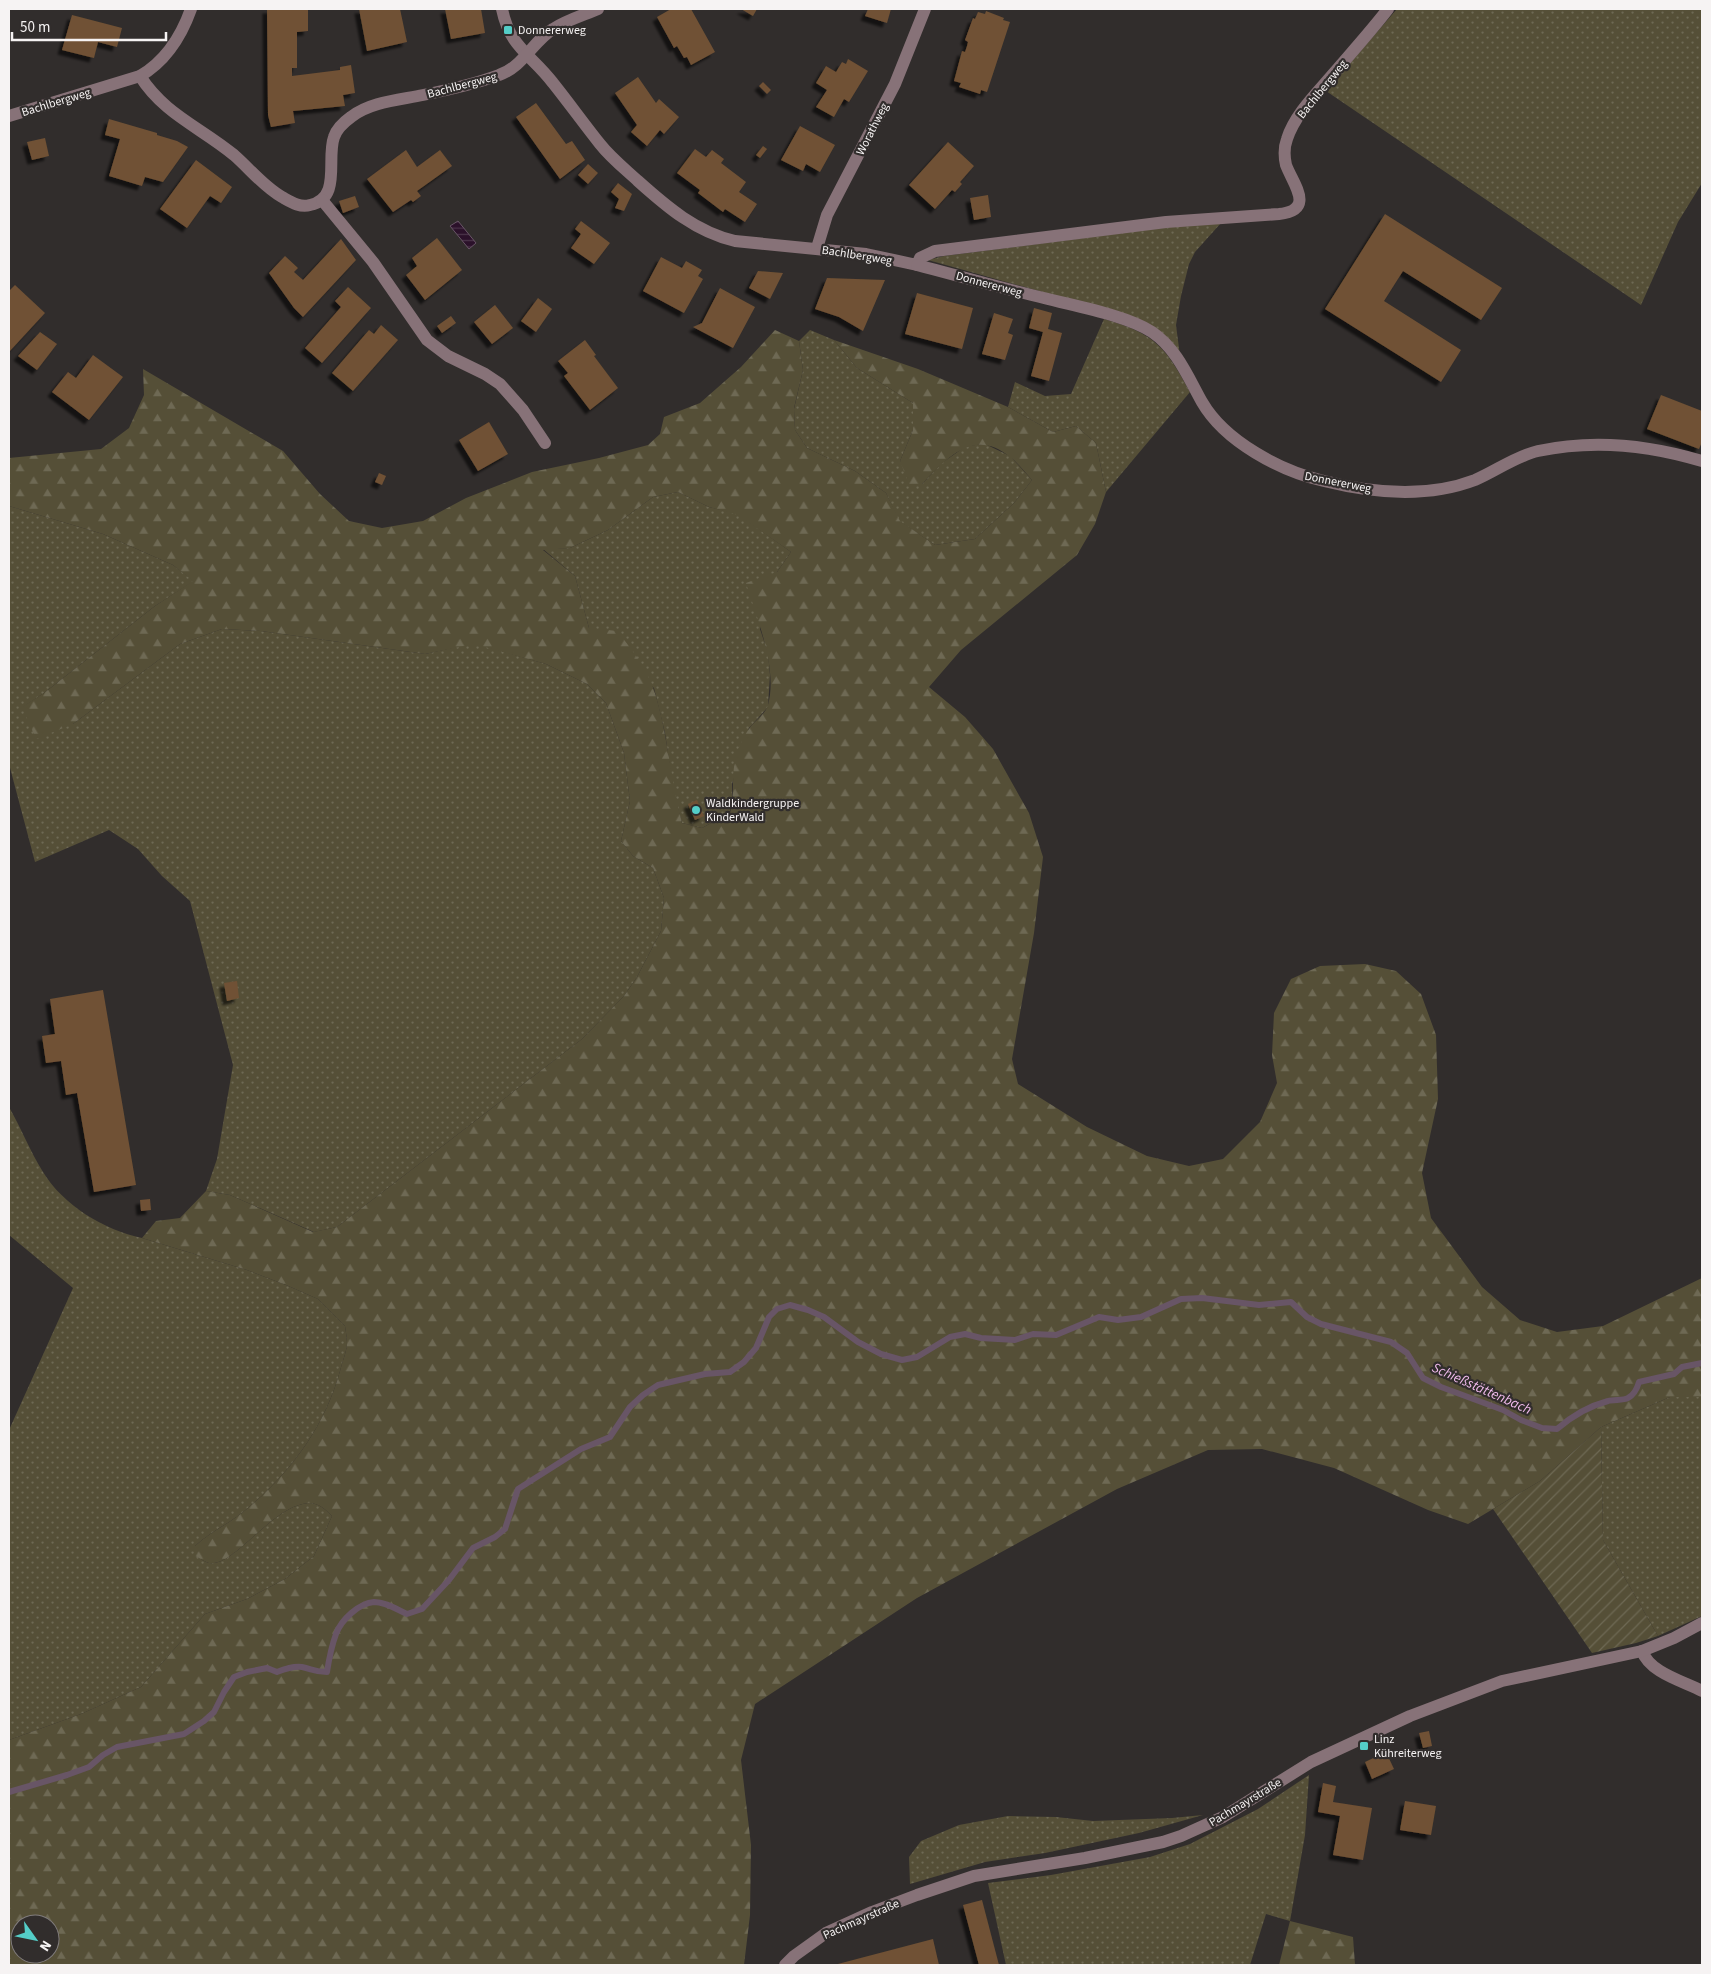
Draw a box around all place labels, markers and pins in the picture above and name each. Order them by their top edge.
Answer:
place label: Donnererweg [518,22,586,39]
marker: Donnererweg [502,24,514,36]
place label: Waldkindergruppe KinderWald [706,795,799,826]
marker: Waldkindergruppe KinderWald [690,804,702,816]
place label: Linz Kühreiterweg [1374,1731,1442,1762]
marker: Linz Kühreiterweg [1358,1740,1370,1752]

